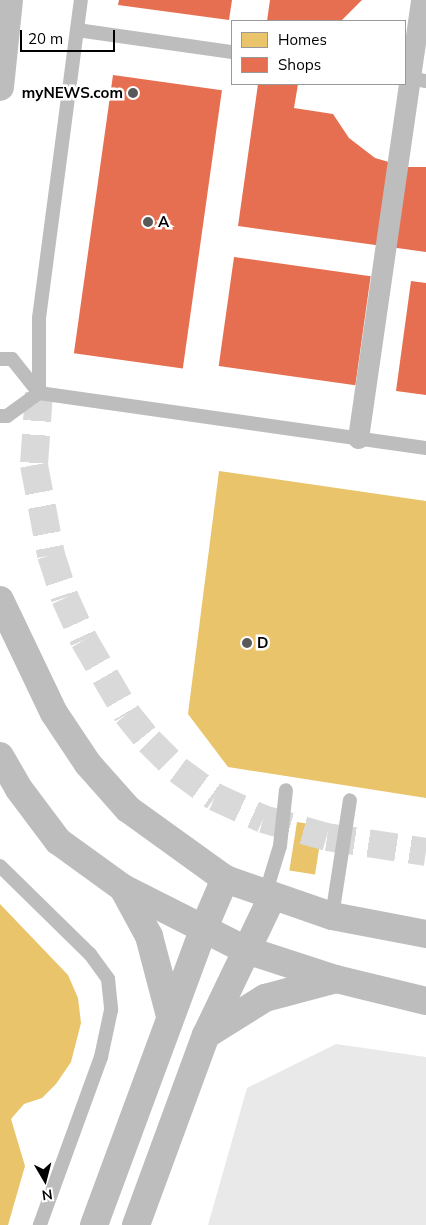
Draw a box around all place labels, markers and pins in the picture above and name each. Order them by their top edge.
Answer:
place label: myNEWS.com [22,84,123,102]
marker: myNEWS.com [127,87,139,99]
place label: A [158,213,169,231]
marker: A [142,216,154,228]
place label: D [257,634,268,652]
marker: D [241,637,253,649]

